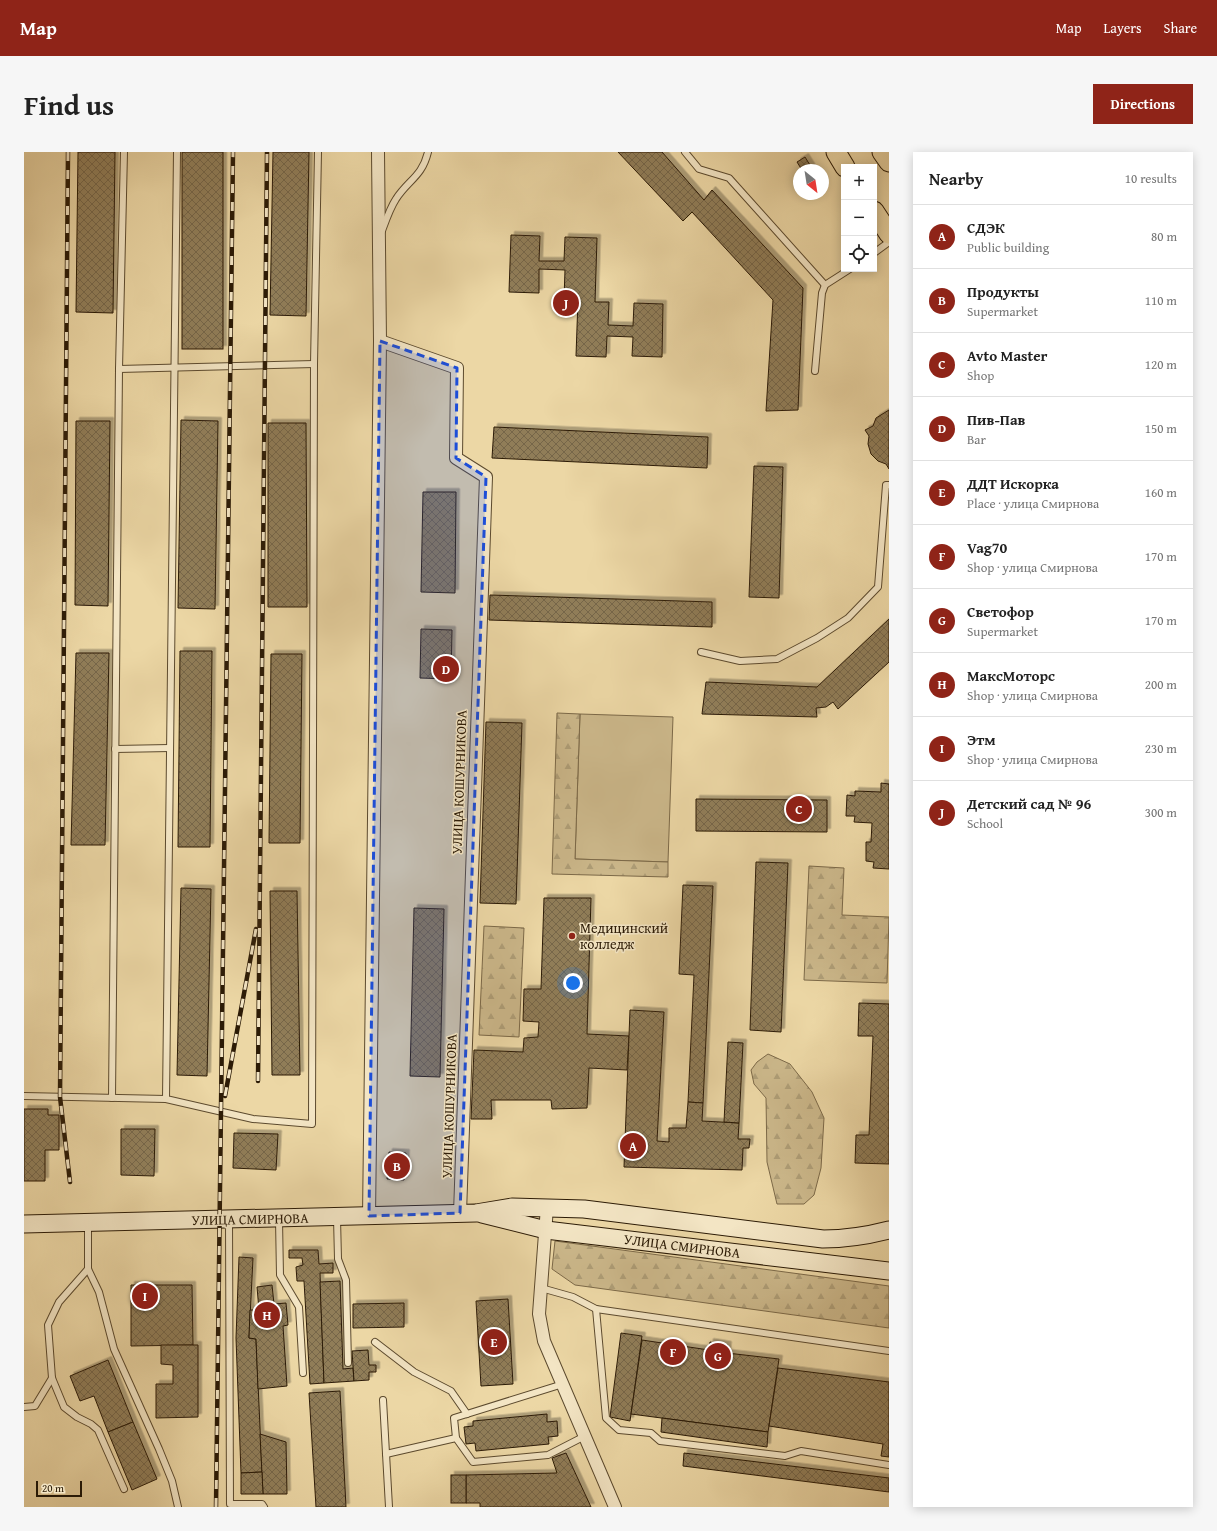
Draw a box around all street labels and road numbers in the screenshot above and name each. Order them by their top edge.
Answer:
street label: УЛИЦА КОШУРНИКОВА [446,709,472,855]
street label: УЛИЦА КОШУРНИКОВА [436,1033,462,1179]
street label: УЛИЦА СМИРНОВА [191,1208,309,1230]
street label: УЛИЦА СМИРНОВА [623,1229,742,1263]

